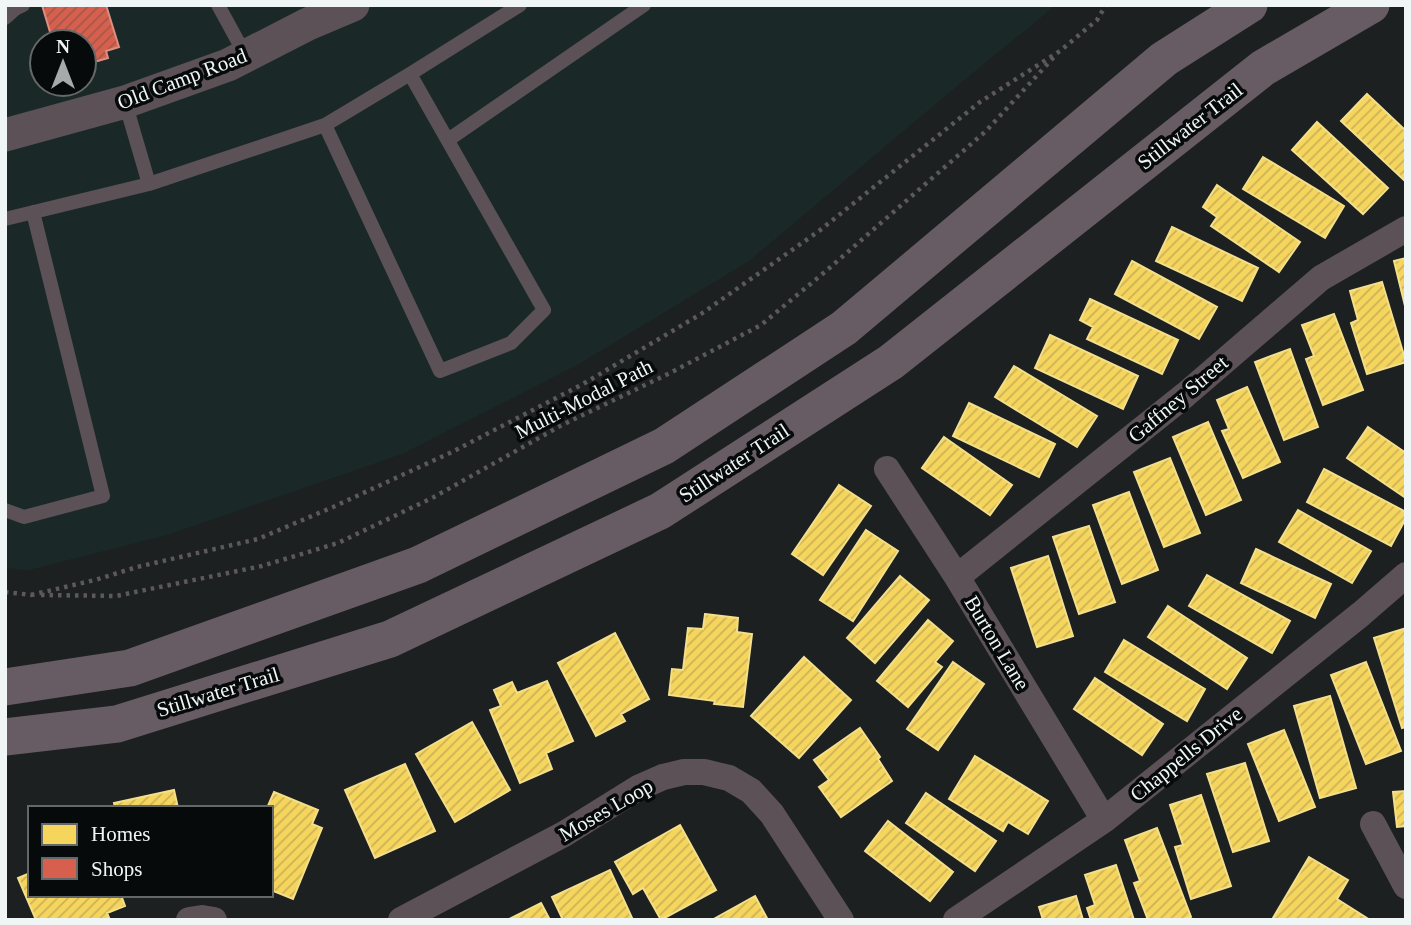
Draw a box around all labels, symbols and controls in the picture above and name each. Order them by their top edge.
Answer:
north arrow [28,28,98,98]
text: N [56,36,70,57]
street label: Old Camp Road [114,43,250,115]
street label: Stillwater Trail [1133,77,1247,174]
street label: Gaffney Street [1123,350,1233,448]
street label: Multi-Modal Path [511,354,657,444]
street label: Stillwater Trail [674,418,794,508]
street label: Burton Lane [960,592,1034,694]
street label: Stillwater Trail [154,662,282,722]
street label: Chappells Drive [1125,702,1247,806]
street label: Moses Loop [555,774,657,846]
legend [28,806,273,897]
text: Homes [91,822,151,846]
text: Shops [91,857,142,881]

